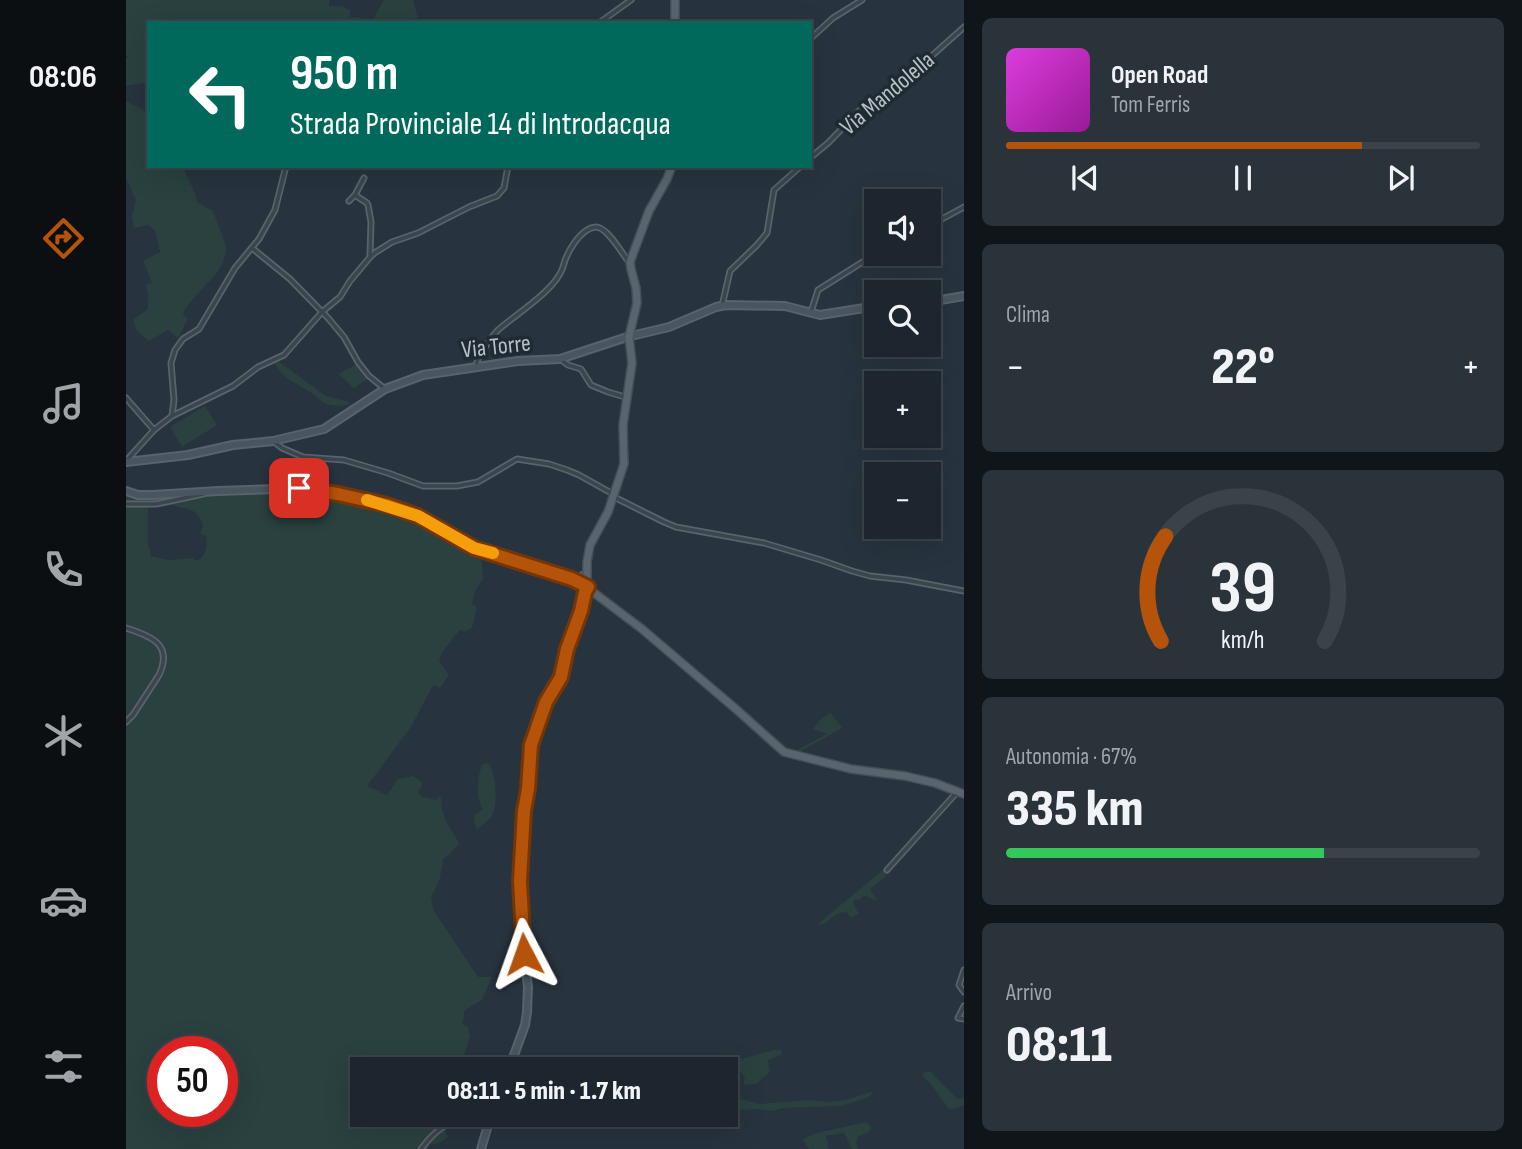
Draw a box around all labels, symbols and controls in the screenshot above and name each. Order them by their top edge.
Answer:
text: 950 m [290,45,398,104]
street label: Via Mandolella [834,46,940,141]
icon: left [175,49,266,140]
text: 08:06 [29,58,97,97]
text: Open Road [1111,60,1208,91]
text: Tom Ferris [1111,91,1190,119]
text: Strada Provinciale 14 di Introdacqua [290,105,671,144]
icon: previous [1066,159,1104,197]
icon: pause [1224,159,1262,197]
icon: next [1382,159,1420,197]
map controls [864,189,941,539]
button: sound [864,189,941,266]
icon: directions [39,214,88,263]
button: search [864,280,941,357]
text: Clima [1006,301,1050,329]
street label: Via Torre [460,328,532,365]
text: 22° [1211,336,1275,399]
text: − [1006,345,1025,390]
text: + [1461,345,1480,390]
button: + [864,371,941,448]
icon: music [39,379,88,428]
pin [269,458,329,518]
button: − [864,462,941,539]
icon: arrive [280,469,318,507]
icon: phone [39,545,88,594]
text: 39 [1209,545,1277,633]
text: km/h [1221,624,1265,655]
icon: climate [39,711,88,760]
text: Autonomia · 67% [1006,743,1137,771]
text: 335 km [1006,778,1144,841]
icon: car [39,876,88,925]
position arrow [487,917,561,991]
text: Arrivo [1006,979,1052,1007]
text: 08:11 [1006,1014,1112,1077]
speed limit sign: 50 [147,1036,238,1127]
icon: filters [39,1042,88,1091]
text: 08:11 · 5 min · 1.7 km [447,1076,641,1107]

